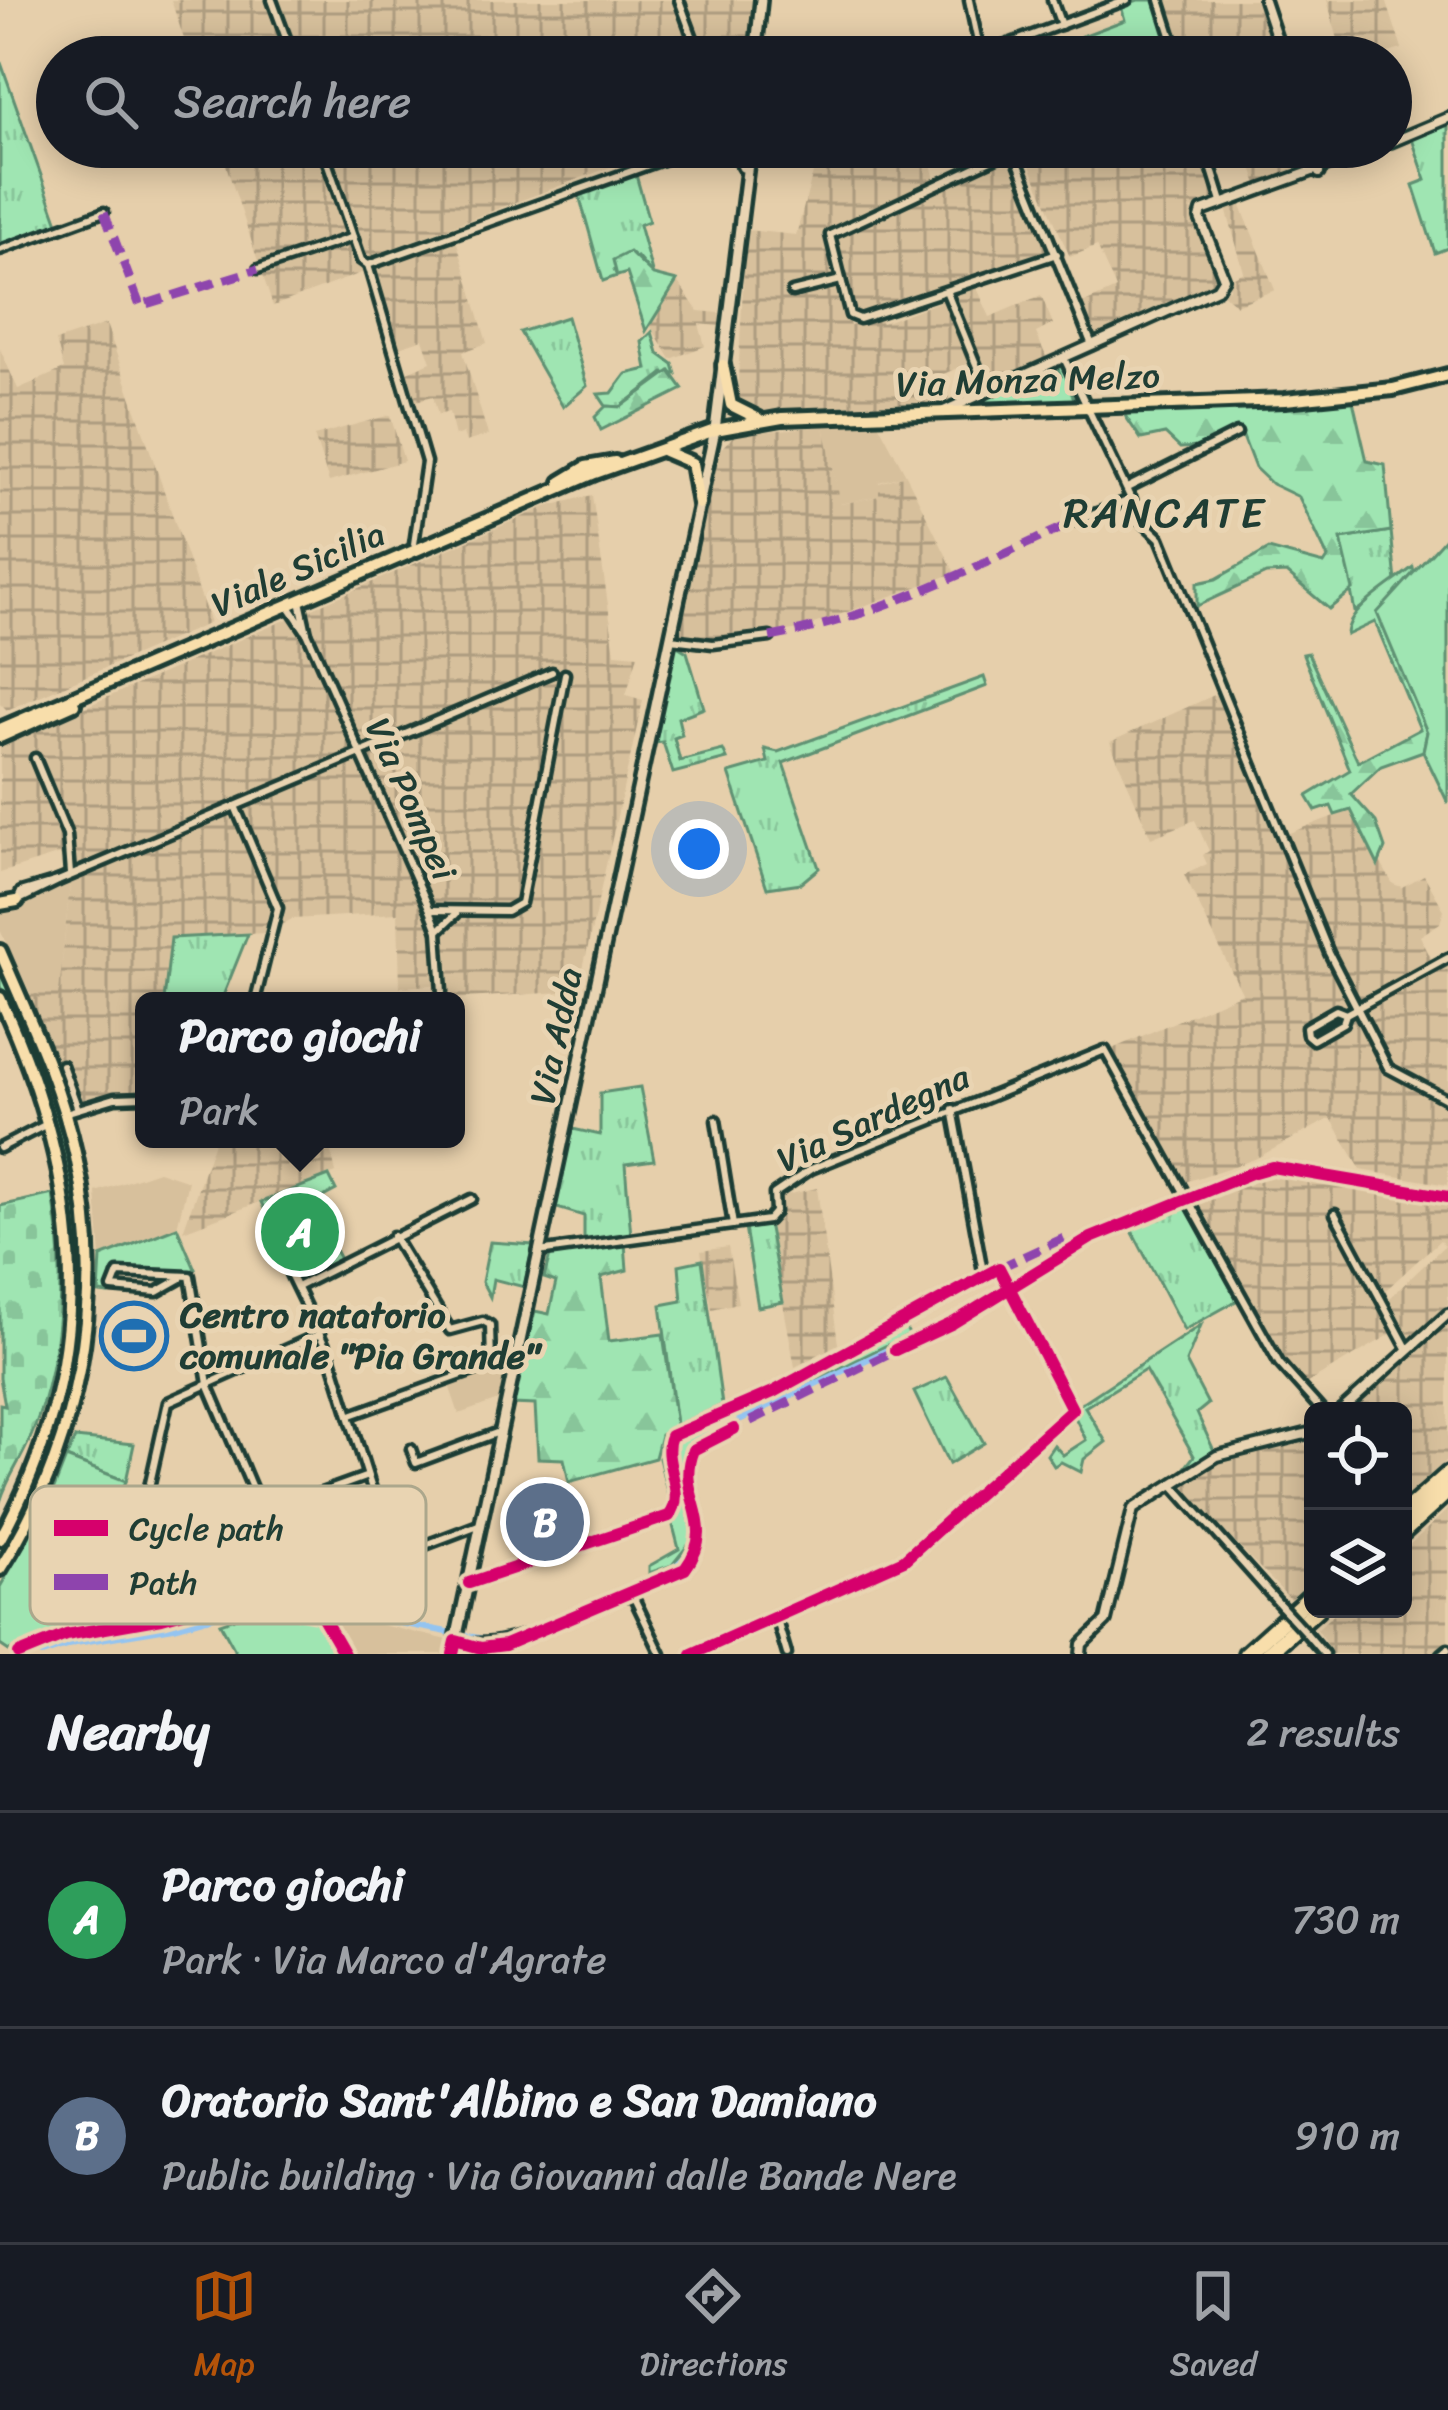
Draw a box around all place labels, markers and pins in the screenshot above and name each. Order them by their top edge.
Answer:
pin: A [261,1187,339,1277]
place label: Centro natatorio comunale "Pia Grande" [179,1283,543,1388]
sports icon: Centro natatorio comunale "Pia Grande" [99,1301,169,1371]
pin: B [506,1477,584,1567]

